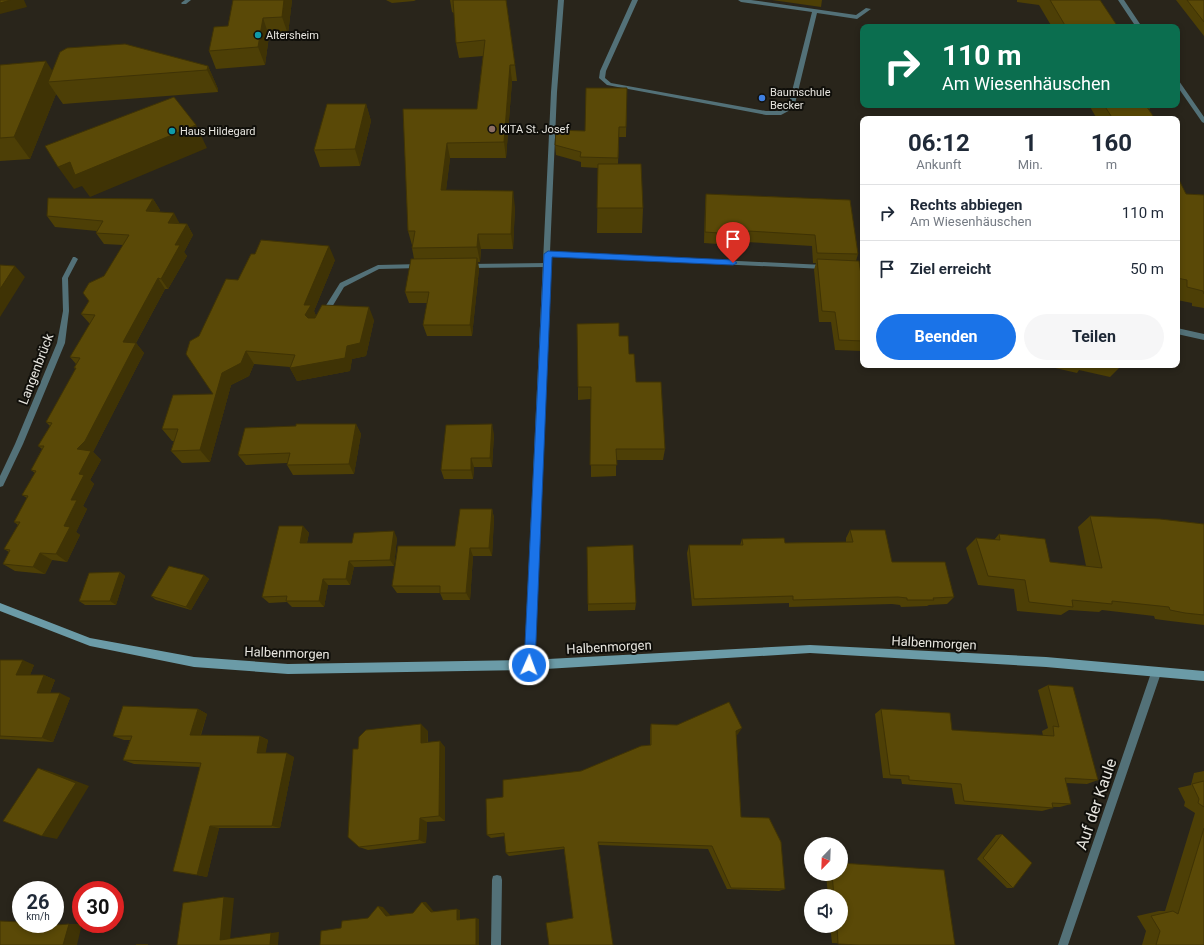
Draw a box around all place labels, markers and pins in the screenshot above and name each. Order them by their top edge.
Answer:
place label: Altersheim [266,29,319,42]
marker: Altersheim [253,30,263,40]
place label: Baumschule Becker [770,86,831,112]
marker: Baumschule Becker [757,93,767,103]
place label: KITA St. Josef [500,123,569,136]
marker: KITA St. Josef [487,124,497,134]
place label: Haus Hildegard [180,125,256,138]
marker: Haus Hildegard [167,126,177,136]
pin [716,222,750,263]

